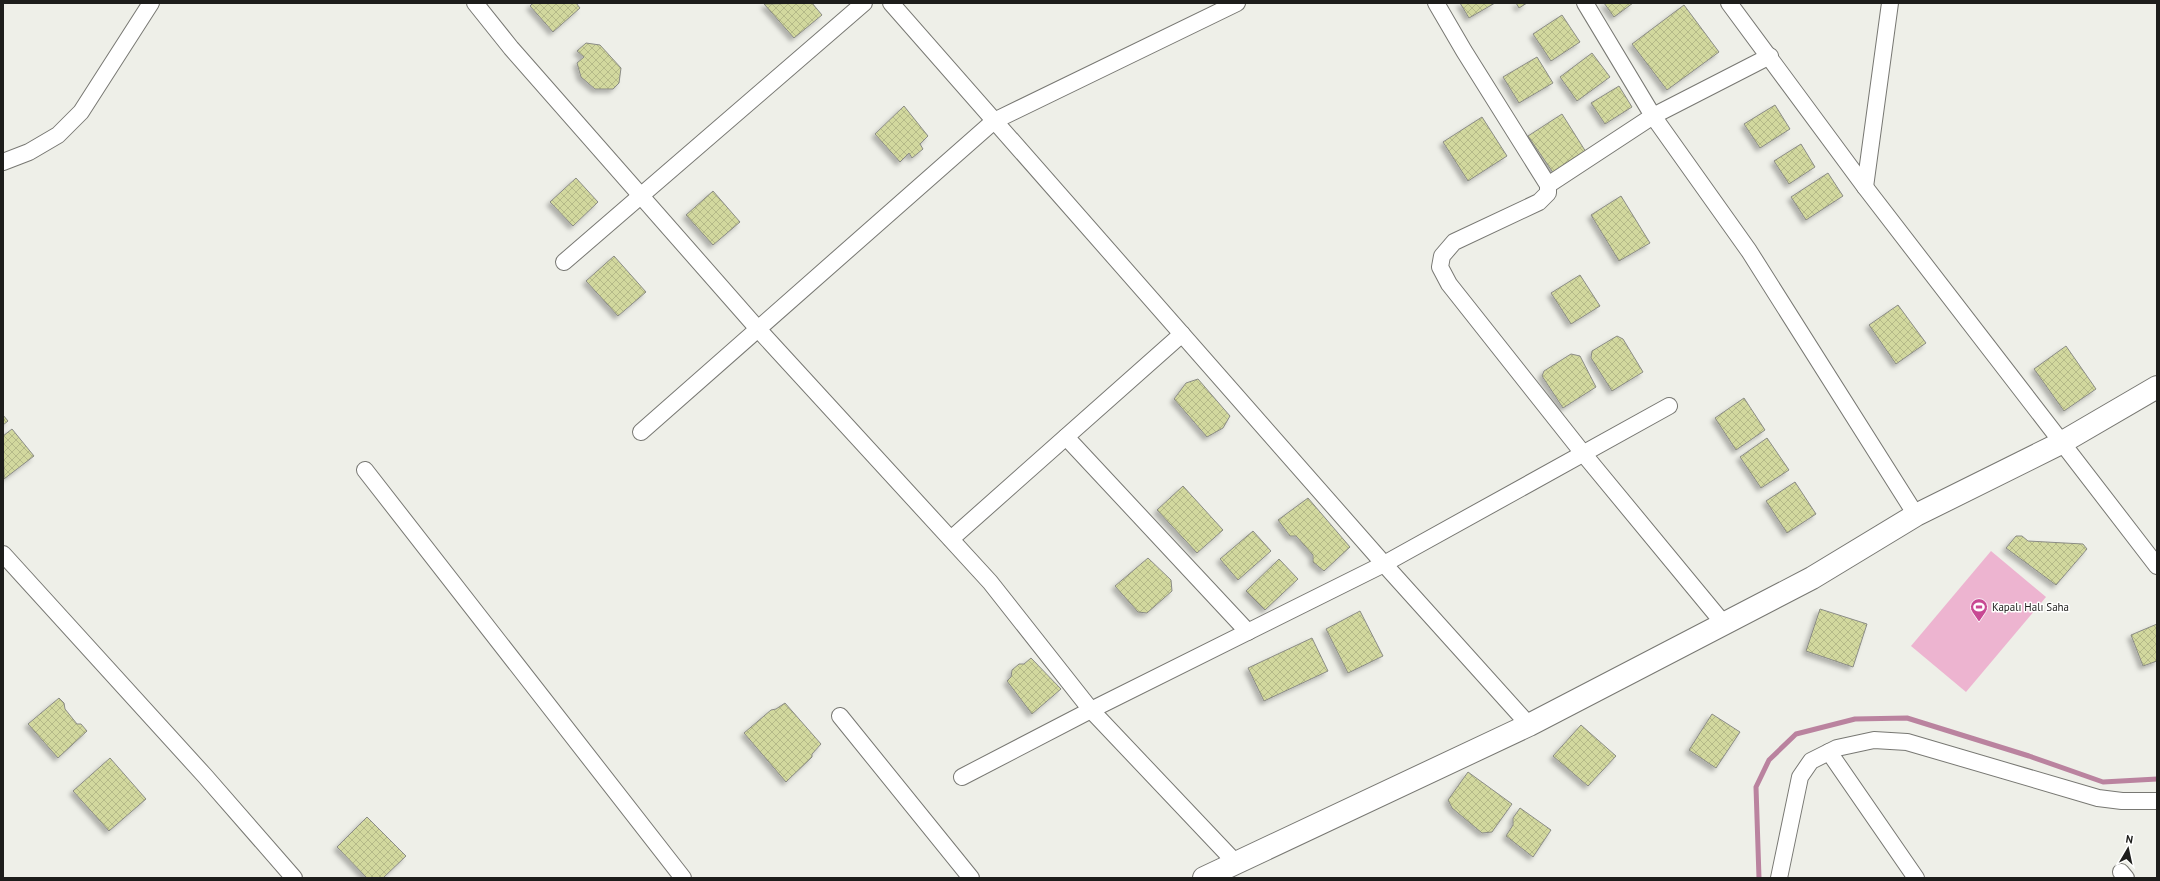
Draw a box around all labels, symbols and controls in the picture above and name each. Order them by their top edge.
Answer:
sports icon: Kapalı Halı Saha [1969,597,1989,622]
place label: Kapalı Halı Saha [1992,600,2069,614]
north arrow [2108,829,2148,869]
text: N [2125,832,2134,847]

